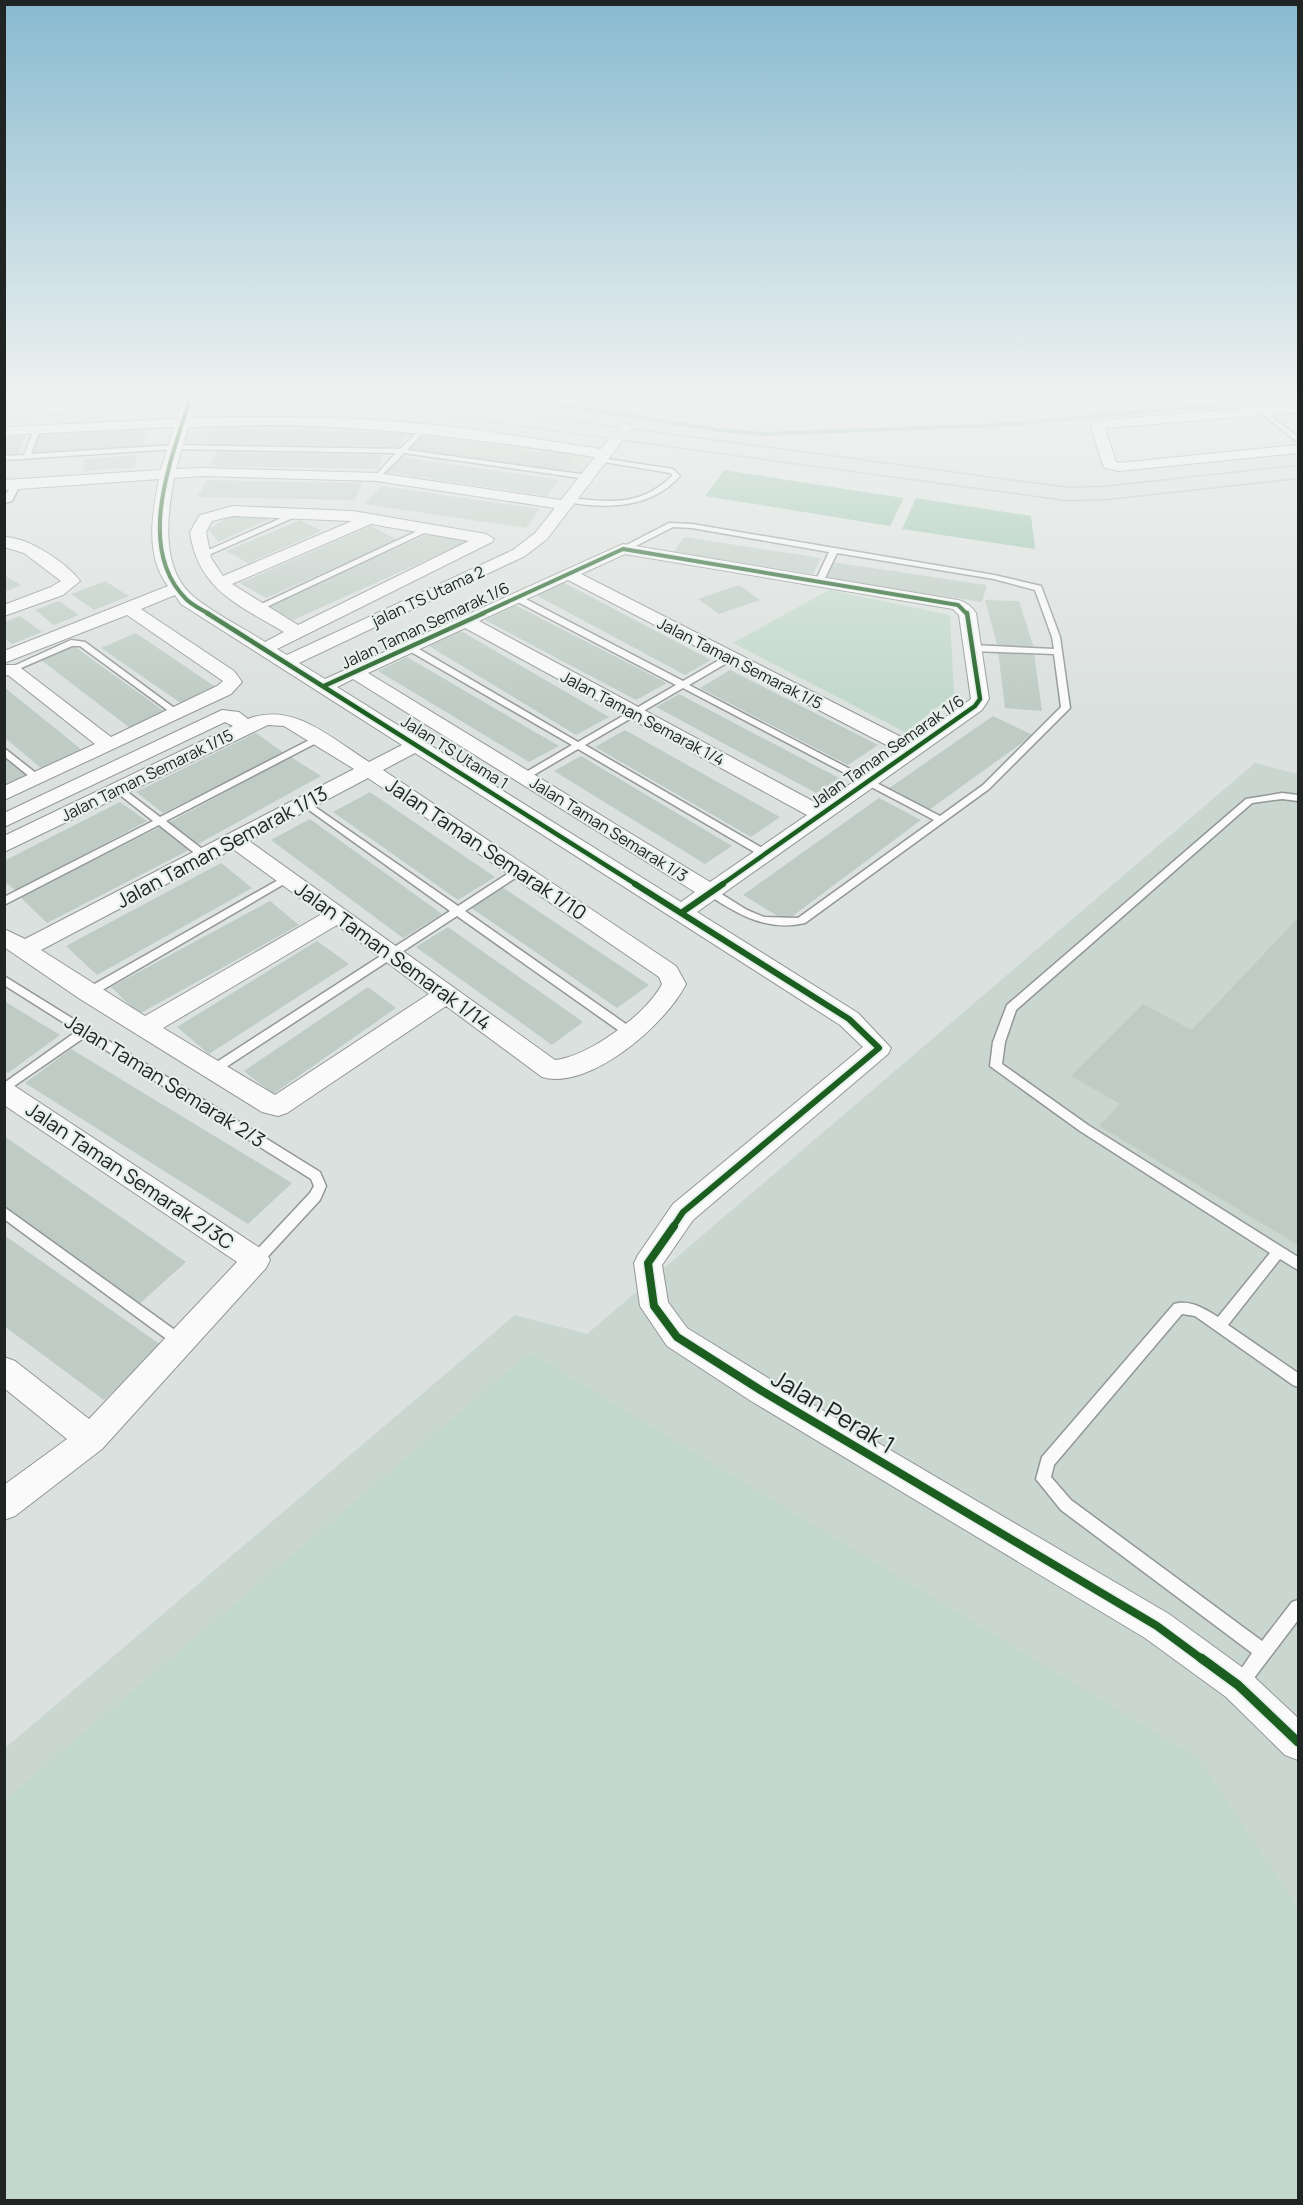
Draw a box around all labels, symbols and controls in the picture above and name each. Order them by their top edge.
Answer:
street label: jalan TS Utama 2 [367,560,488,632]
street label: Jalan Taman Semarak 1/6 [337,576,513,674]
street label: Jalan Taman Semarak 1/5 [654,612,826,714]
street label: Jalan Taman Semarak 1/4 [557,665,729,771]
street label: Jalan Taman Semarak 1/6 [806,689,968,813]
street label: Jalan TS Utama 1 [397,710,513,794]
street label: Jalan Taman Semarak 1/15 [57,724,237,826]
street label: Jalan Taman Semarak 1/10 [381,771,592,926]
street label: Jalan Taman Semarak 1/3 [526,771,692,887]
street label: Jalan Taman Semarak 1/13 [111,779,332,914]
street label: Jalan Taman Semarak 1/14 [290,875,497,1036]
street label: Jalan Taman Semarak 2/3 [60,1008,271,1153]
street label: Jalan Taman Semarak 2/3C [21,1096,240,1255]
street label: Jalan Perak 1 [766,1361,902,1461]

